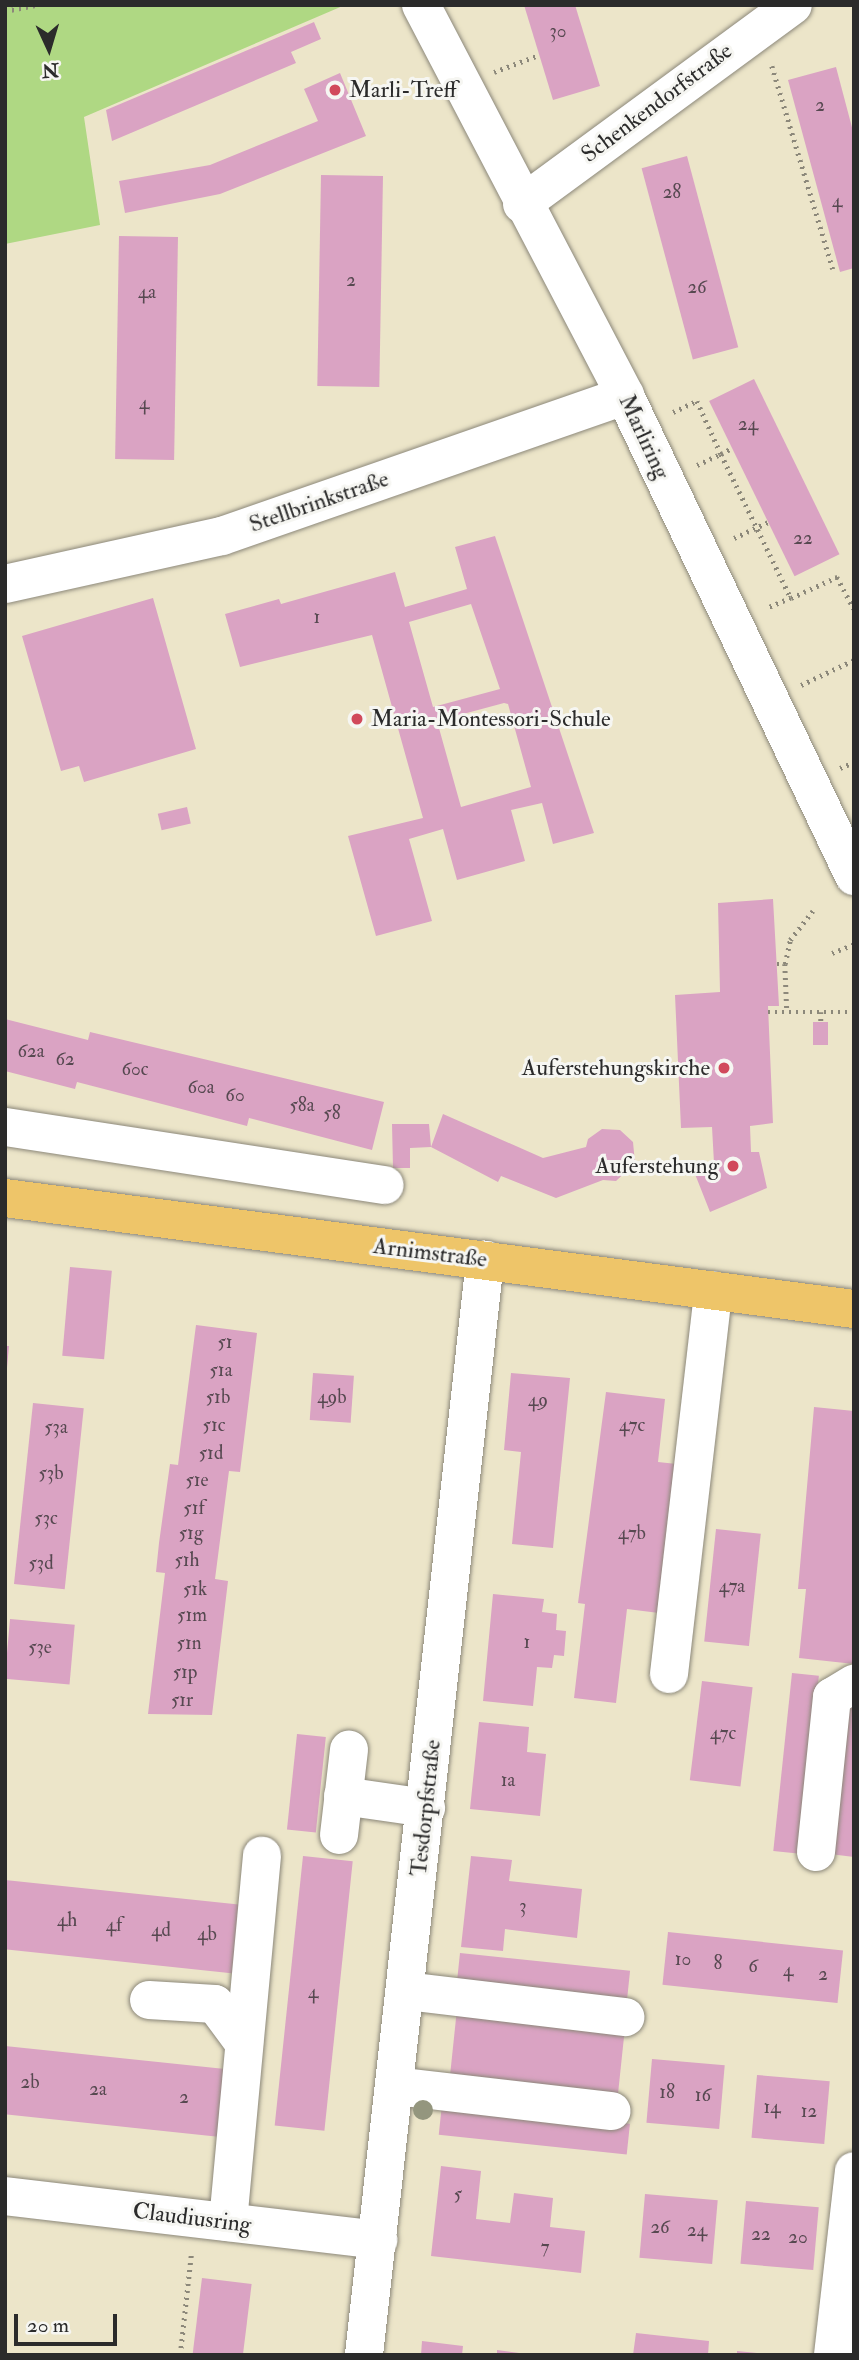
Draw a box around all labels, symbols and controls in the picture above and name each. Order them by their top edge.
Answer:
north arrow [14,14,84,84]
house number: 30 [549,21,567,43]
street label: Schenkendorfstraße [576,37,738,169]
text: N [41,57,60,83]
place label: Marli-Treff [349,76,457,104]
marker: Marli-Treff [327,82,343,98]
house number: 2 [815,95,825,117]
house number: 28 [663,182,681,204]
house number: 4 [832,191,842,213]
house number: 2 [346,270,356,292]
house number: 26 [687,277,707,299]
house number: 4a [138,282,156,304]
street label: Marliring [612,390,676,484]
house number: 4 [139,393,149,415]
house number: 24 [738,414,758,436]
street label: Stellbrinkstraße [246,465,392,539]
house number: 22 [793,528,813,550]
house number: 1 [314,607,320,629]
place label: Maria-Montessori-Schule [371,705,611,733]
marker: Maria-Montessori-Schule [349,711,365,727]
house number: 62a [17,1041,45,1063]
house number: 62 [55,1049,75,1071]
place label: Auferstehungskirche [522,1054,710,1082]
house number: 60c [122,1059,148,1081]
marker: Auferstehungskirche [716,1060,732,1076]
house number: 60a [187,1077,215,1099]
house number: 60 [225,1085,245,1107]
house number: 58a [289,1095,315,1117]
house number: 58 [323,1103,341,1125]
place label: Auferstehung [595,1152,719,1180]
marker: Auferstehung [725,1158,741,1174]
street label: Arnimstraße [372,1232,488,1274]
house number: 51 [217,1332,233,1354]
house number: 51a [210,1360,232,1382]
house number: 51b [206,1387,230,1409]
house number: 49b [317,1387,347,1409]
house number: 49 [528,1390,548,1412]
house number: 51c [203,1415,225,1437]
house number: 47c [619,1415,645,1437]
house number: 53a [44,1417,68,1439]
house number: 51d [199,1443,223,1465]
house number: 53b [39,1463,63,1485]
house number: 51e [185,1470,209,1492]
house number: 51f [183,1498,205,1520]
house number: 53c [34,1508,58,1530]
house number: 51g [179,1523,203,1545]
house number: 47b [618,1523,646,1545]
house number: 51h [174,1550,200,1572]
house number: 53d [29,1553,53,1575]
house number: 47a [719,1576,745,1598]
house number: 51k [183,1579,207,1601]
house number: 51m [177,1605,207,1627]
house number: 1 [524,1632,530,1654]
house number: 51n [177,1633,201,1655]
house number: 53e [28,1637,52,1659]
house number: 51p [173,1662,197,1684]
house number: 51r [171,1690,193,1712]
house number: 47c [710,1723,736,1745]
street label: Tesdorpfstraße [405,1738,447,1878]
house number: 1a [501,1770,515,1792]
house number: 3 [519,1896,527,1918]
house number: 4h [57,1910,77,1932]
house number: 4f [106,1915,122,1937]
house number: 4d [151,1920,171,1942]
house number: 4b [197,1924,217,1946]
house number: 10 [675,1949,691,1971]
house number: 8 [714,1953,722,1975]
house number: 6 [748,1956,758,1978]
house number: 4 [783,1960,793,1982]
house number: 2 [818,1964,828,1986]
house number: 4 [308,1982,318,2004]
house number: 2b [21,2072,39,2094]
house number: 2a [89,2079,107,2101]
house number: 18 [659,2082,675,2104]
house number: 16 [695,2085,711,2107]
house number: 2 [179,2087,189,2109]
house number: 14 [763,2097,781,2119]
house number: 12 [801,2101,817,2123]
house number: 5 [454,2184,462,2206]
street label: Claudiusring [131,2197,253,2239]
house number: 26 [650,2217,670,2239]
house number: 24 [687,2220,707,2242]
house number: 22 [751,2224,771,2246]
house number: 20 [788,2227,808,2249]
house number: 7 [541,2237,549,2259]
scale bar [18,2300,121,2344]
text: 20 m [27,2312,69,2339]

